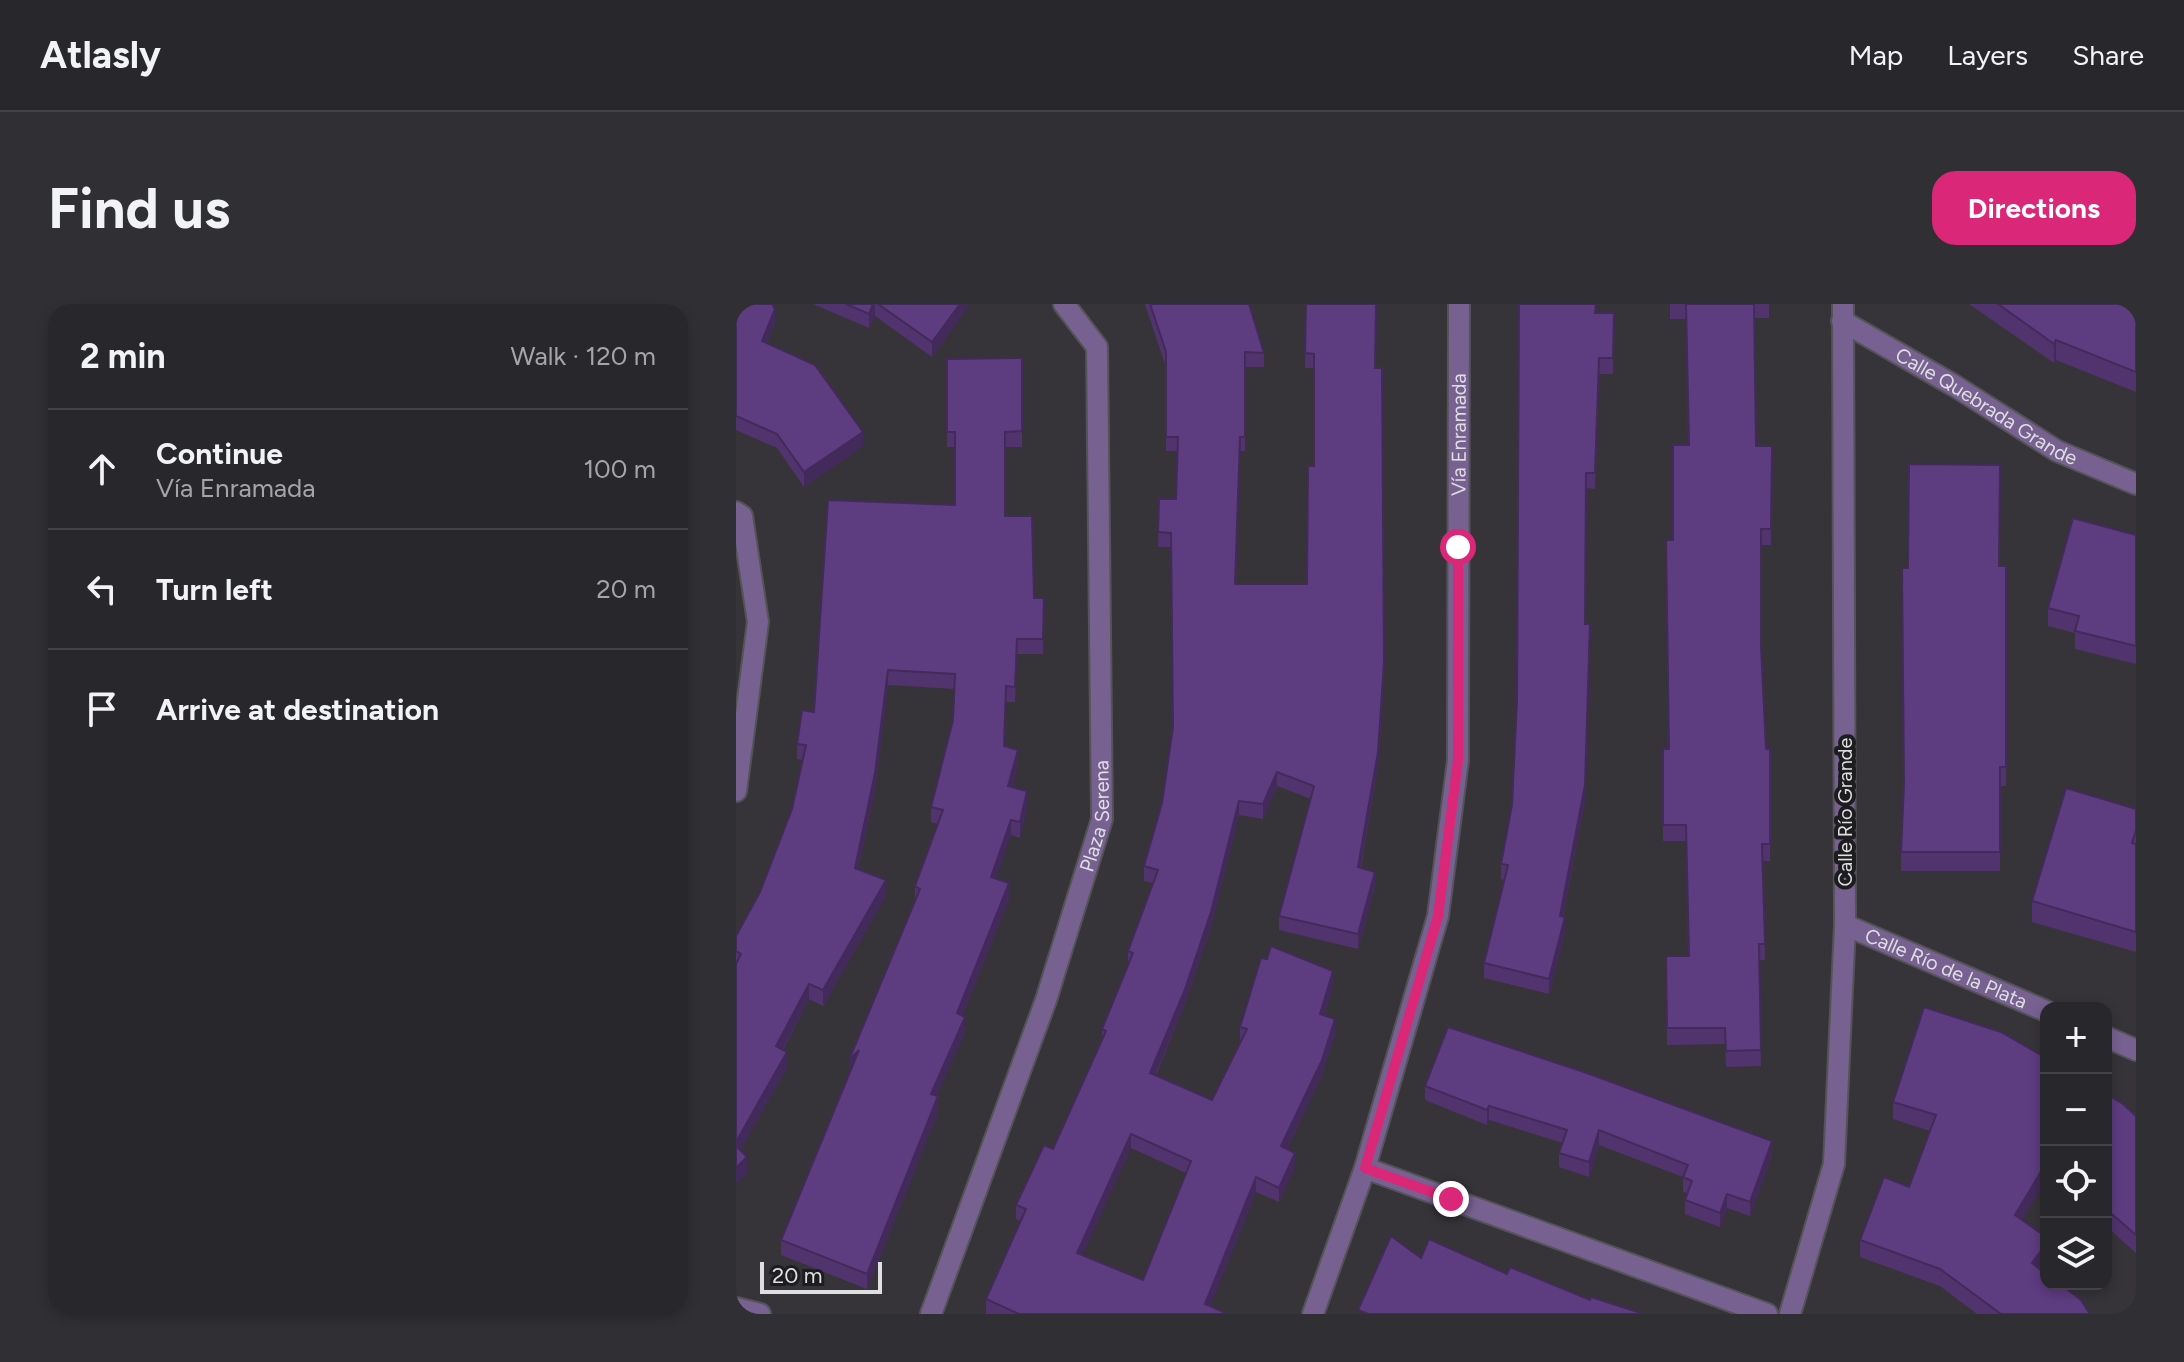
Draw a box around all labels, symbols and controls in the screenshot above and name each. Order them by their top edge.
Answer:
text: Atlasly [40,32,161,78]
text: Map [1849,38,1903,72]
text: Layers [1947,38,2028,72]
text: Share [2072,38,2144,72]
button: Directions [1932,171,2136,245]
text: Find us [48,175,230,242]
text: 2 min [80,336,166,377]
text: Walk · 120 m [511,340,656,372]
street label: Calle Quebrada Grande [1891,342,2081,470]
street label: Vía Enramada [1447,373,1471,496]
text: Continue [156,435,283,472]
icon: ahead [80,447,124,491]
text: 100 m [583,453,656,485]
text: Vía Enramada [156,472,316,504]
route start [1440,529,1476,565]
icon: left [80,567,124,611]
text: Turn left [156,571,273,608]
text: 20 m [596,573,656,605]
icon: arrive [80,687,124,731]
text: Arrive at destination [156,691,439,728]
street label: Calle Río Grande [1833,737,1857,886]
street label: Plaza Serena [1074,760,1114,875]
street label: Calle Río de la Plata [1861,923,2031,1014]
map controls [2040,1002,2112,1290]
button: + [2040,1002,2112,1074]
button: − [2040,1074,2112,1146]
button: locate [2040,1146,2112,1218]
route end [1433,1181,1469,1217]
button: layers [2040,1218,2112,1290]
scale bar [760,1258,882,1294]
text: 20 m [772,1262,823,1289]

